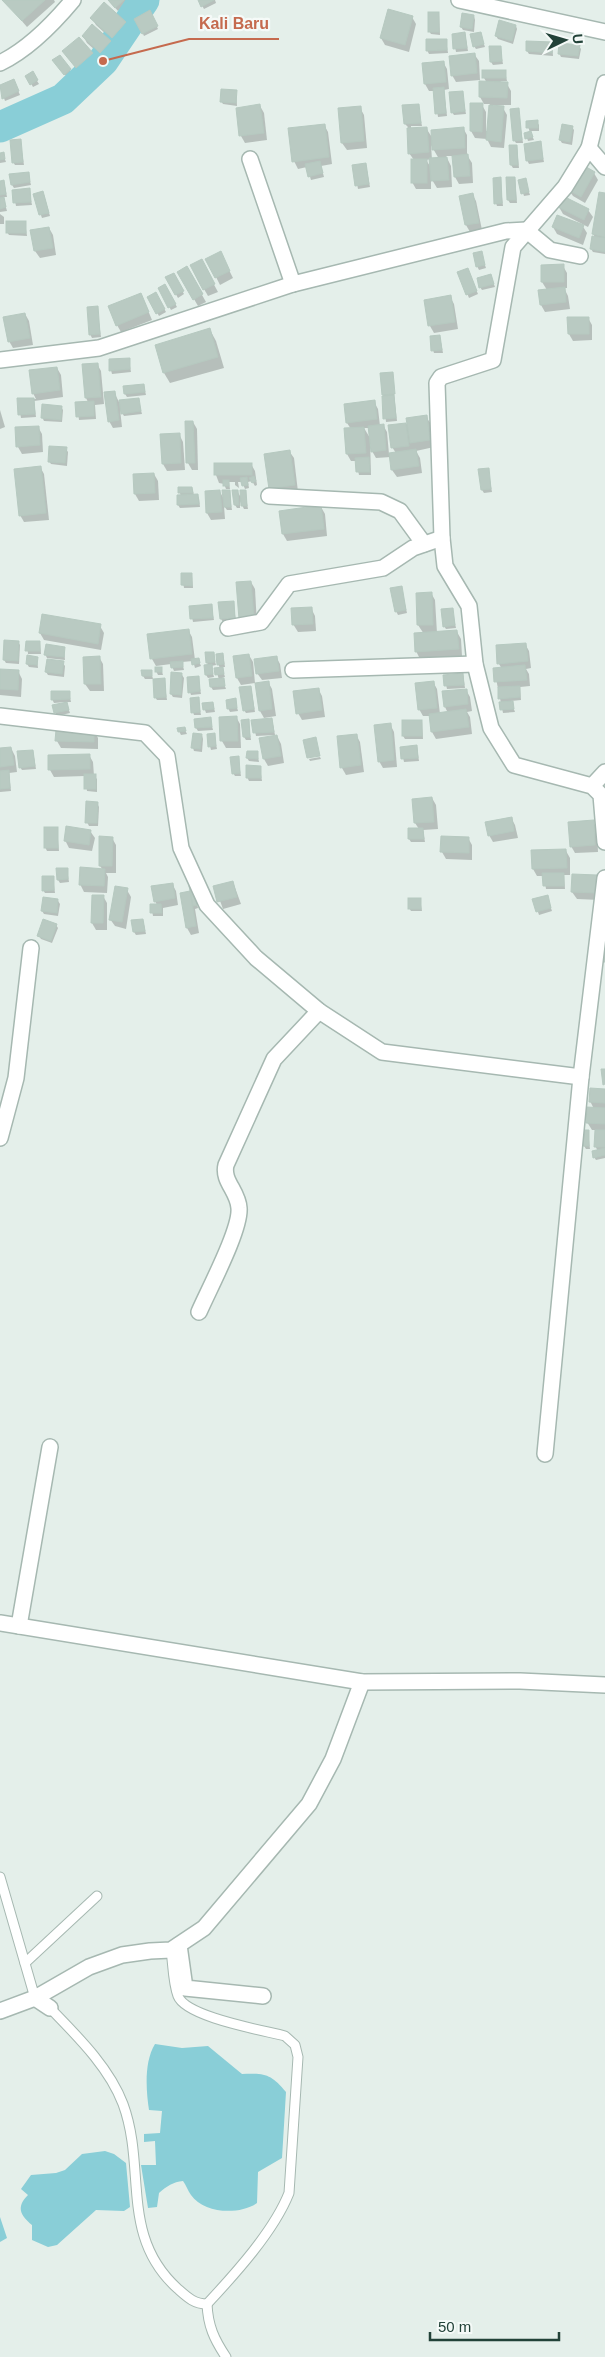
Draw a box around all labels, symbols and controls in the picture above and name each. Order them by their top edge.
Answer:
callout: Kali Baru [189,8,279,39]
text: Kali Baru [199,15,269,32]
north arrow [540,15,590,65]
text: U [570,33,586,45]
scale bar [430,2310,559,2342]
text: 50 m [438,2318,471,2335]

